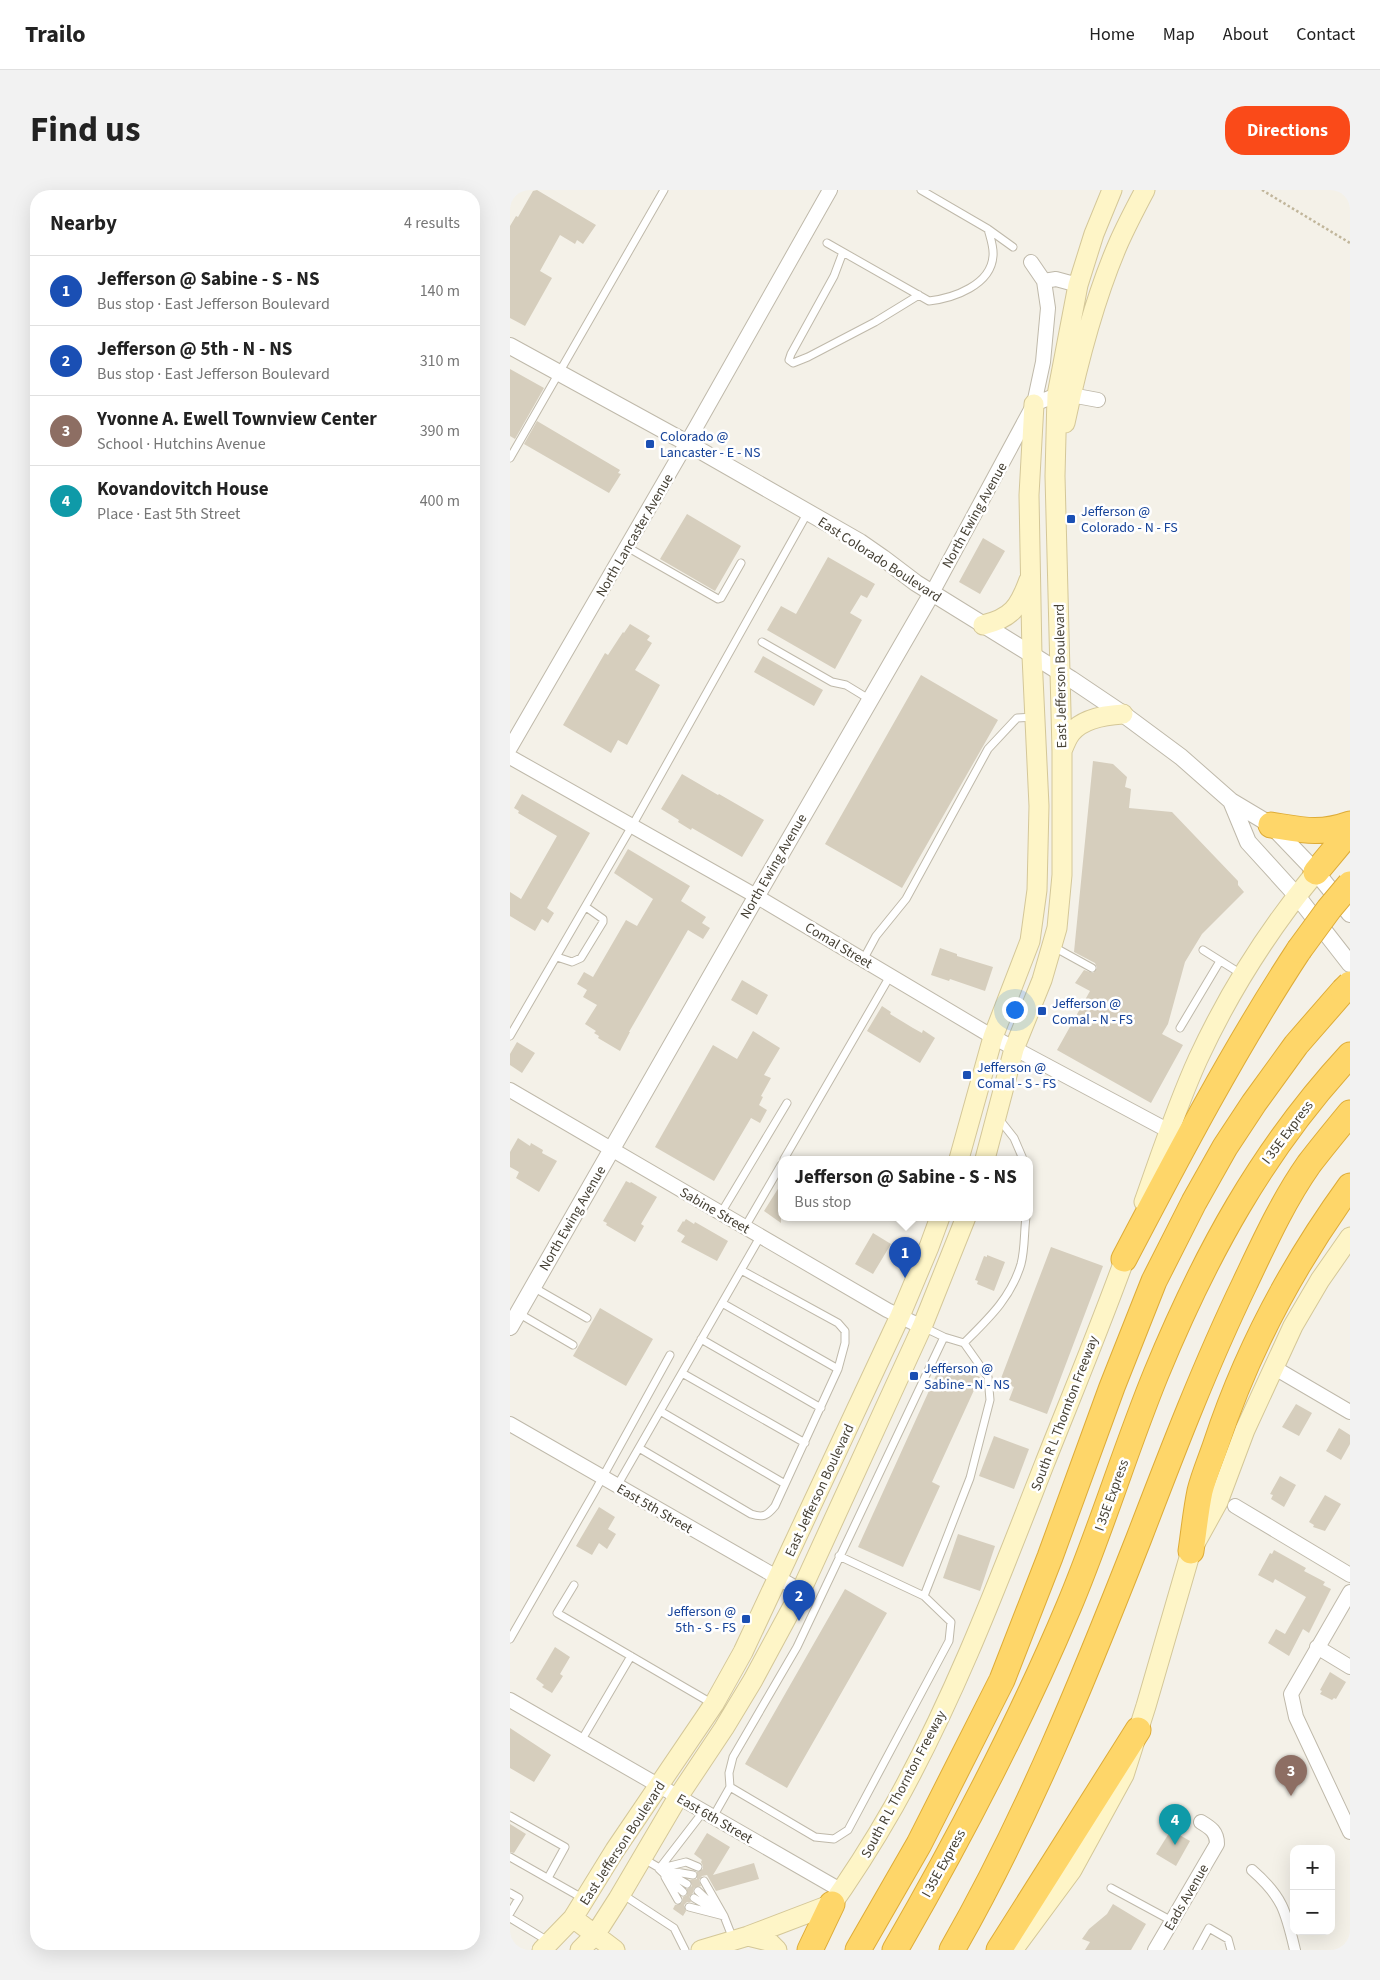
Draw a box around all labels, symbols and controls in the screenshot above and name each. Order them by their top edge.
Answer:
text: Trailo [25,17,86,52]
text: Home [1089,22,1135,47]
text: Map [1163,22,1195,47]
text: About [1223,22,1268,47]
text: Contact [1296,22,1355,47]
text: Find us [30,105,140,155]
button: Directions [1225,106,1350,155]
text: Nearby [50,208,117,238]
text: 4 results [404,212,460,234]
text: Jefferson @ Sabine - S - NS [97,266,320,293]
text: 1 [62,280,70,302]
text: 140 m [420,280,460,302]
text: Bus stop · East Jefferson Boulevard [97,293,330,315]
text: Jefferson @ 5th - N - NS [97,336,292,363]
text: 2 [62,350,70,372]
text: 310 m [420,350,460,372]
text: Bus stop · East Jefferson Boulevard [97,363,330,385]
text: Yvonne A. Ewell Townview Center [97,406,377,433]
text: 3 [62,420,70,442]
text: 390 m [420,420,460,442]
place label: Colorado @ Lancaster - E - NS [660,427,761,463]
text: School · Hutchins Avenue [97,433,266,455]
marker: Colorado @ Lancaster - E - NS [644,438,656,450]
street label: North Ewing Avenue [937,459,1012,572]
street label: North Lancaster Avenue [591,470,678,601]
text: Kovandovitch House [97,476,269,503]
text: 4 [62,490,70,512]
text: 400 m [420,490,460,512]
place label: Jefferson @ Colorado - N - FS [1081,502,1178,538]
text: Place · East 5th Street [97,503,240,525]
street label: East Colorado Boulevard [814,512,945,607]
marker: Jefferson @ Colorado - N - FS [1065,513,1077,525]
street label: East Jefferson Boulevard [1050,604,1072,748]
street label: North Ewing Avenue [736,810,812,923]
street label: Comal Street [801,918,876,974]
place label: Jefferson @ Comal - N - FS [1052,994,1133,1030]
your location [1002,997,1028,1023]
marker: Jefferson @ Comal - N - FS [1036,1005,1048,1017]
place label: Jefferson @ Comal - S - FS [977,1058,1056,1094]
marker: Jefferson @ Comal - S - FS [961,1069,973,1081]
street label: I 35E Express [1257,1097,1318,1169]
popup [778,1156,1033,1221]
street label: North Ewing Avenue [535,1162,611,1275]
text: Jefferson @ Sabine - S - NS [794,1164,1017,1191]
street label: Sabine Street [676,1183,754,1239]
text: Bus stop [794,1191,851,1213]
pin: 1 [889,1237,921,1278]
street label: South R L Thornton Freeway [1026,1332,1104,1494]
place label: Jefferson @ Sabine - N - NS [924,1359,1010,1395]
marker: Jefferson @ Sabine - N - NS [908,1370,920,1382]
street label: East Jefferson Boulevard [780,1421,860,1560]
street label: I 35E Express [1090,1457,1134,1534]
street label: East 5th Street [613,1479,696,1539]
pin: 2 [783,1580,815,1621]
place label: Jefferson @ 5th - S - FS [667,1602,736,1638]
marker: Jefferson @ 5th - S - FS [740,1613,752,1625]
street label: South R L Thornton Freeway [856,1707,952,1862]
pin: 3 [1275,1755,1307,1796]
street label: East Jefferson Boulevard [575,1777,671,1910]
street label: East 6th Street [673,1789,756,1849]
pin: 4 [1159,1804,1191,1845]
street label: I 35E Express [917,1826,971,1901]
map controls [1290,1845,1335,1935]
button: + [1290,1845,1335,1890]
street label: Eads Avenue [1160,1860,1214,1935]
button: − [1290,1890,1335,1935]

